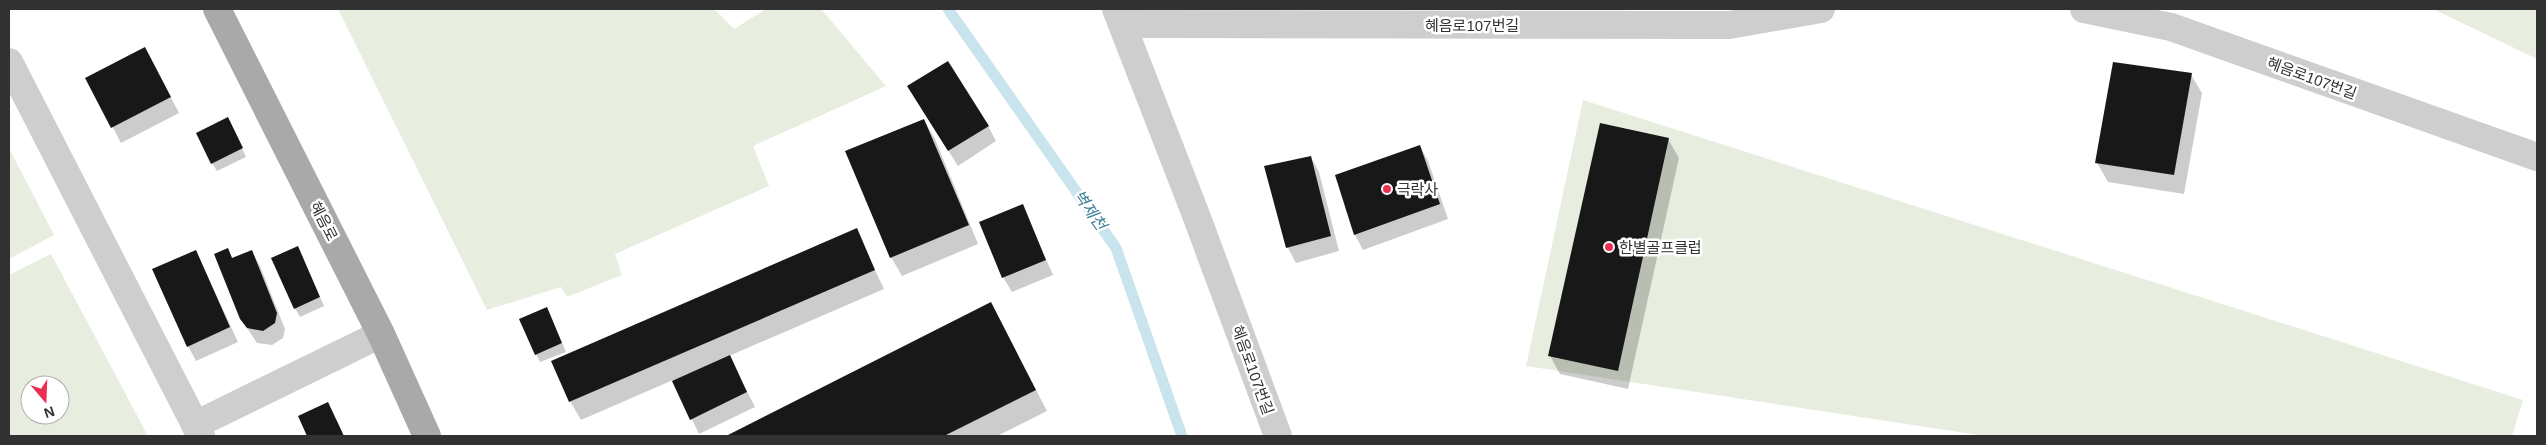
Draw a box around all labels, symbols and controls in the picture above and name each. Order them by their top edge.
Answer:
street label: 혜음로107번길 [1425,17,1519,34]
street label: 혜음로107번길 [2265,54,2359,102]
place label: 극락사 [1397,181,1439,198]
marker: 극락사 [1381,183,1393,195]
water label: 벽제천 [1070,187,1111,235]
street label: 혜음로 [307,199,341,243]
place label: 한별골프클럽 [1619,239,1702,256]
marker: 한별골프클럽 [1603,241,1615,253]
street label: 혜음로107번길 [1229,323,1277,417]
north arrow [20,375,70,425]
text: N [42,403,57,422]

